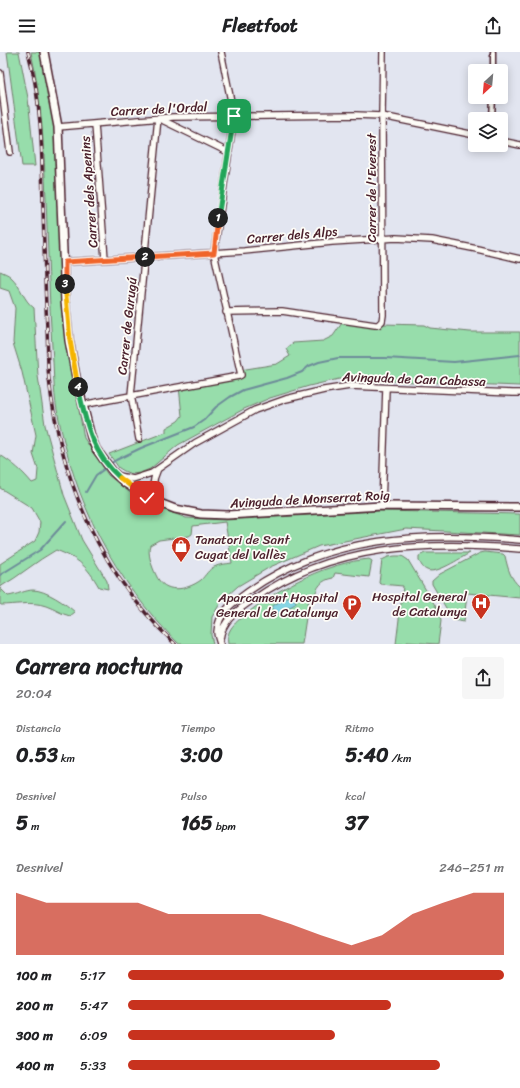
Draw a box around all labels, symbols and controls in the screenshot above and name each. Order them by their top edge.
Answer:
text: Fleetfoot [222,10,298,42]
icon: menu [16,15,38,37]
icon: share [482,15,504,37]
north arrow [468,64,508,104]
map controls [468,64,508,152]
street label: Carrer de l'Ordal [110,95,208,123]
pin [217,99,251,133]
icon: arrive [223,105,245,127]
button: layers [468,112,508,152]
street label: Carrer de l'Everest [360,133,383,242]
street label: Carrer dels Apenins [74,134,104,249]
pin: 1 [208,208,228,228]
text: 1 [216,208,220,227]
street label: Carrer dels Alps [246,220,339,250]
pin: 2 [135,247,155,267]
text: 2 [142,247,148,266]
pin: 3 [55,274,75,294]
text: 3 [62,274,68,293]
street label: Carrer de Gurugú [110,276,144,376]
street label: Avinguda de Can Cabassa [341,365,487,393]
pin: 4 [68,377,88,397]
text: 4 [75,377,81,396]
pin [130,481,164,515]
street label: Avinguda de Monserrat Roig [229,483,391,515]
icon: check [136,487,158,509]
place label: Tanatori de Sant Cugat del Vallès [195,528,290,566]
shop icon: Tanatori de Sant Cugat del Vallès [170,535,192,563]
place label: Hospital General de Catalunya [372,585,467,623]
place label: Aparcament Hospital General de Catalunya [216,586,338,624]
hospital icon: Hospital General de Catalunya [470,592,492,620]
parking icon: Aparcament Hospital General de Catalunya [341,593,363,621]
text: Carrera nocturna [16,647,183,686]
button: share [462,657,504,699]
text: 20:04 [16,682,52,705]
text: Distancia [16,719,61,738]
text: Tiempo [181,719,215,738]
text: Ritmo [345,719,374,738]
text: 0.53 [16,738,58,773]
text: 3:00 [181,738,223,773]
text: 5:40 [345,738,389,773]
text: km [58,749,75,768]
text: /km [389,749,411,768]
text: Desnivel [16,787,56,806]
text: Pulso [181,787,207,806]
text: kcal [345,787,365,806]
text: 5 [16,806,28,841]
text: 165 [181,806,213,841]
text: 37 [345,806,368,841]
text: m [28,817,40,836]
text: bpm [213,817,236,836]
text: Desnivel [16,856,63,879]
text: 246–251 m [439,856,504,879]
text: 100 m [16,964,51,987]
text: 5:17 [80,964,105,987]
text: 200 m [16,994,53,1017]
text: 5:47 [80,994,107,1017]
text: 300 m [16,1024,53,1047]
text: 6:09 [80,1024,108,1047]
text: 400 m [16,1054,54,1077]
text: 5:33 [80,1054,106,1077]

